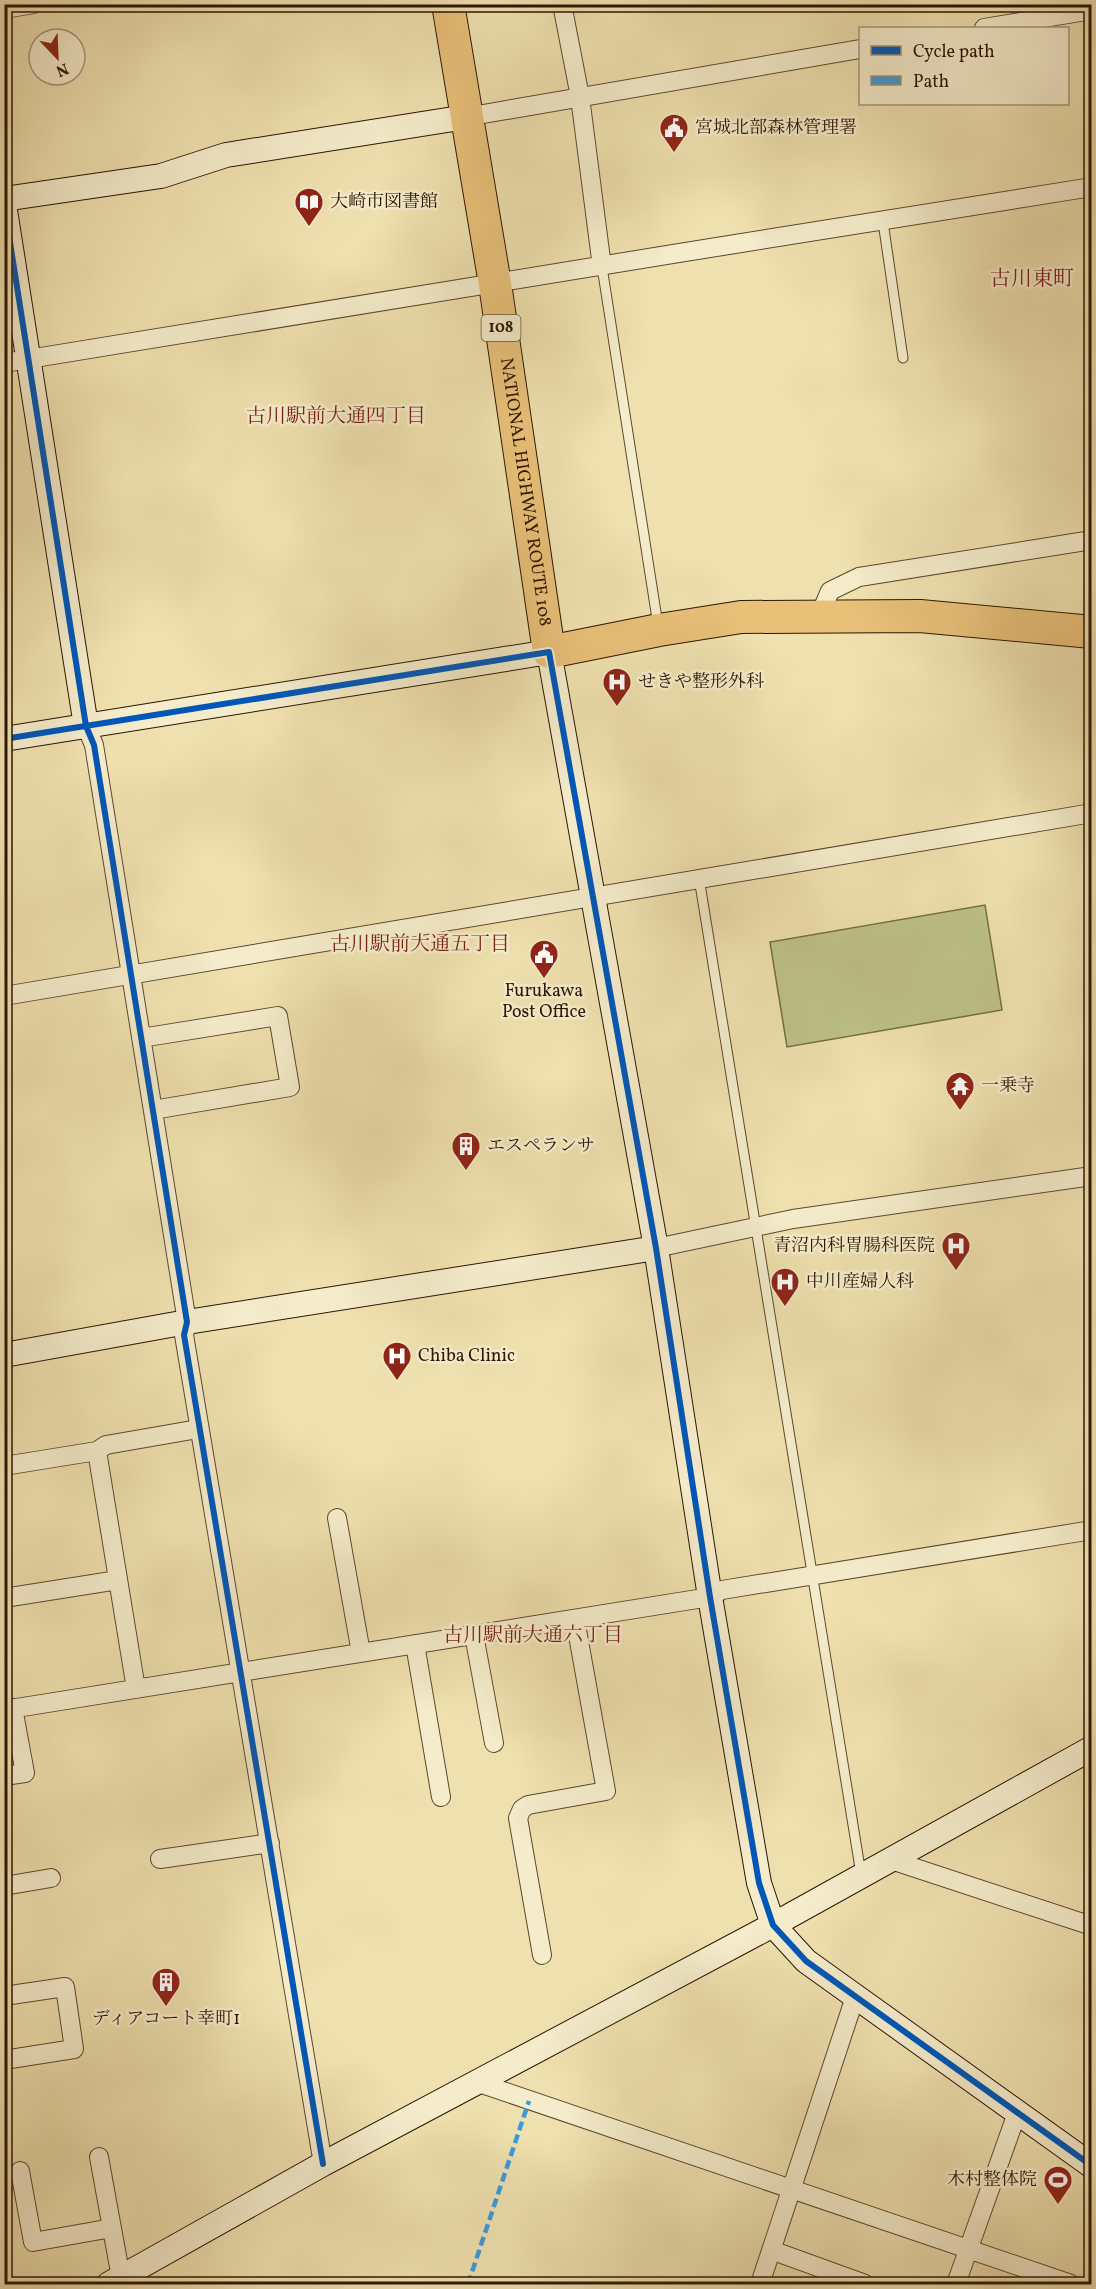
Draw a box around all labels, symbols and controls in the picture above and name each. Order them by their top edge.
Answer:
north arrow [27,27,87,87]
legend [859,27,1069,105]
text: Cycle path [913,40,995,65]
text: N [52,57,72,82]
text: Path [913,70,949,95]
public building icon: 宮城北部森林管理署 [658,112,690,154]
place label: 宮城北部森林管理署 [695,116,857,141]
library icon: 大崎市図書館 [293,186,325,228]
place label: 大崎市図書館 [330,190,438,215]
district label: 古川東町 [990,265,1074,294]
road number: 108 [482,315,520,341]
street label: NATIONAL HIGHWAY ROUTE 108 [493,356,558,628]
district label: 古川駅前大通四丁目 [246,403,426,431]
hospital icon: せきや整形外科 [601,666,633,708]
place label: せきや整形外科 [638,670,764,695]
district label: 古川駅前大通五丁目 [330,931,510,959]
public building icon: Furukawa Post Office [528,938,560,980]
place label: Furukawa Post Office [502,979,586,1025]
temple icon: 一乗寺 [944,1070,976,1112]
place label: 一乗寺 [981,1074,1035,1099]
building icon: エスペランサ [450,1130,482,1172]
place label: エスペランサ [487,1134,595,1159]
hospital icon: 青沼内科胃腸科医院 [940,1230,972,1272]
place label: 青沼内科胃腸科医院 [773,1234,935,1259]
hospital icon: 中川産婦人科 [769,1266,801,1308]
place label: 中川産婦人科 [806,1270,914,1295]
hospital icon: Chiba Clinic [381,1340,413,1382]
place label: Chiba Clinic [418,1344,515,1369]
district label: 古川駅前大通六丁目 [443,1622,623,1650]
building icon: ディアコート幸町1 [150,1966,182,2008]
place label: ディアコート幸町1 [92,2007,240,2032]
sports icon: 木村整体院 [1042,2164,1074,2206]
place label: 木村整体院 [947,2168,1037,2193]

